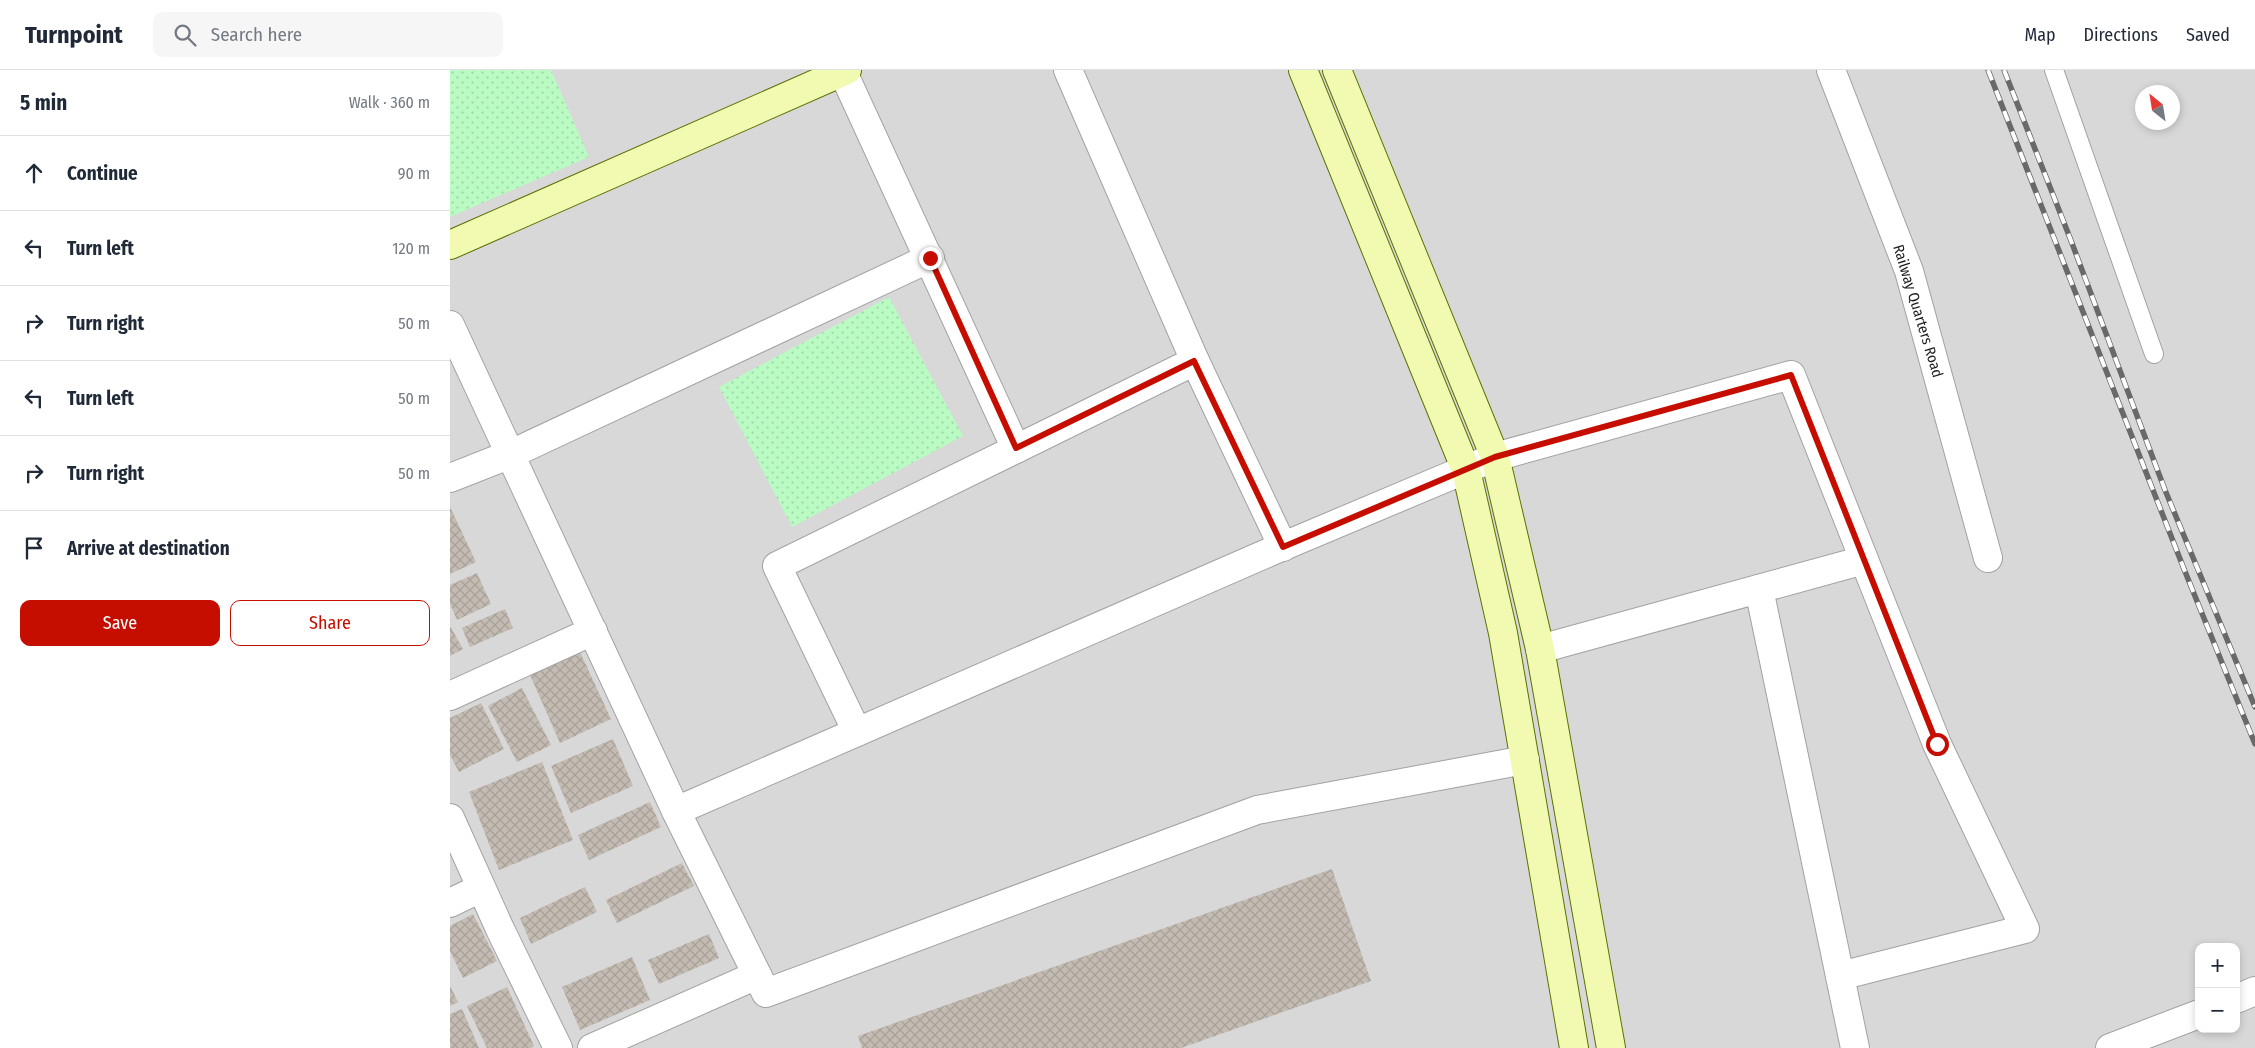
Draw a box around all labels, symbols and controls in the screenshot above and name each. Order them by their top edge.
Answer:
search box [153,12,503,57]
text: Turnpoint [25,21,123,49]
icon: search [171,21,199,49]
text: Search here [211,23,302,46]
text: Map [2024,24,2056,46]
text: Directions [2084,24,2158,46]
text: Saved [2186,24,2230,46]
north arrow [2135,85,2180,130]
text: 5 min [20,90,67,116]
text: Walk · 360 m [349,93,430,112]
icon: ahead [20,159,48,187]
text: Continue [67,162,138,185]
text: 90 m [398,164,430,183]
icon: left [20,234,48,262]
text: Turn left [67,237,134,260]
text: 120 m [392,239,430,258]
street label: Railway Quarters Road [1889,242,1947,380]
route end [919,247,942,270]
icon: right [20,309,48,337]
text: Turn right [67,312,144,335]
text: 50 m [398,314,430,333]
icon: left [20,384,48,412]
text: Turn left [67,387,134,410]
text: 50 m [398,389,430,408]
icon: right [20,459,48,487]
text: Turn right [67,462,144,485]
text: 50 m [398,464,430,483]
icon: arrive [20,534,48,562]
text: Arrive at destination [67,537,230,560]
button: Save [20,600,220,646]
button: Share [230,600,430,646]
route start [1926,733,1949,756]
map controls [2195,943,2240,1033]
button: + [2195,943,2240,988]
button: − [2195,988,2240,1033]

